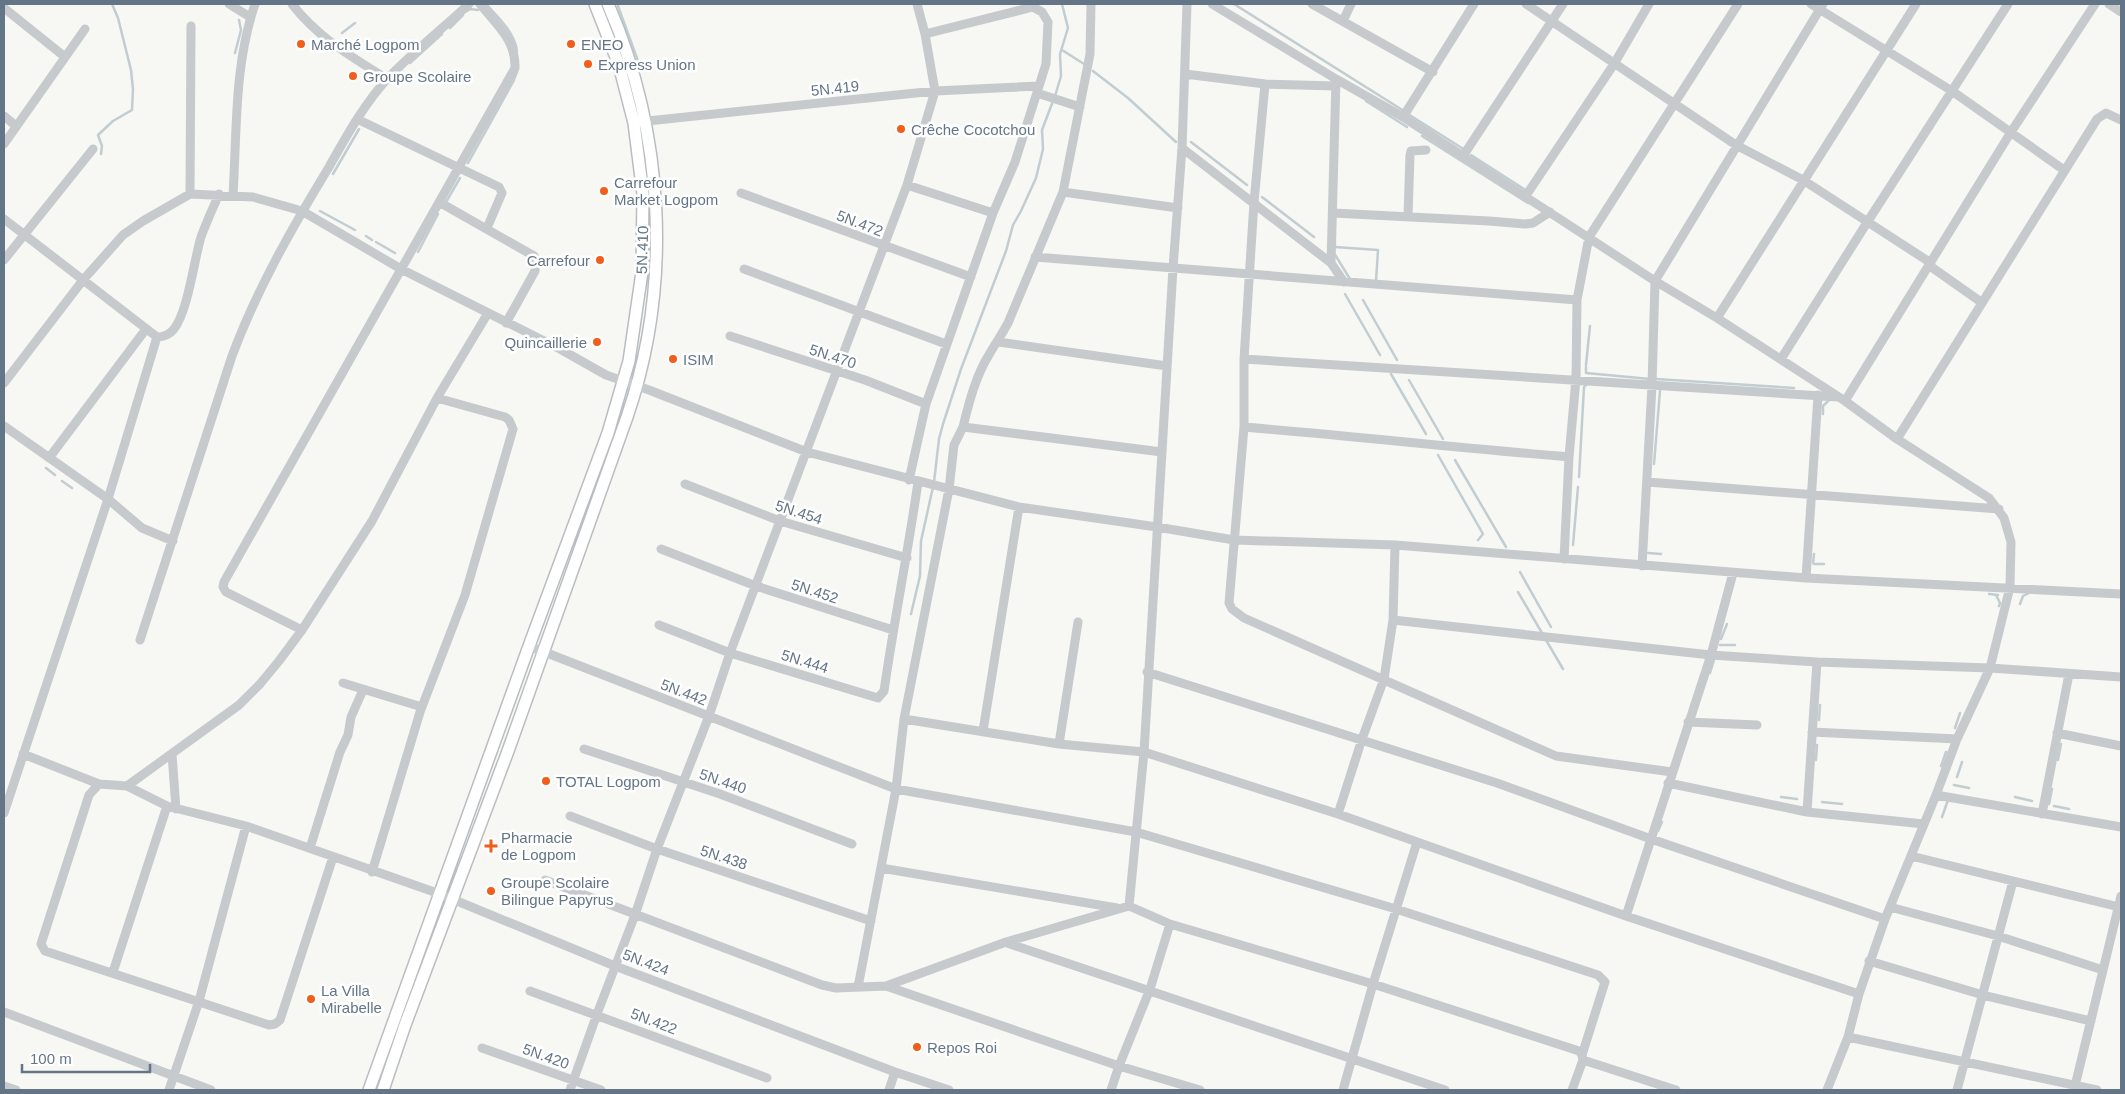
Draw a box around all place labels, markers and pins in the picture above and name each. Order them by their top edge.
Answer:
place label: Marché Logpom [311,36,419,53]
place label: ENEO [581,36,624,53]
marker: Marché Logpom [295,38,307,50]
marker: ENEO [565,38,577,50]
place label: Express Union [598,56,696,73]
marker: Express Union [582,58,594,70]
place label: Groupe Scolaire [363,68,471,85]
marker: Groupe Scolaire [347,70,359,82]
place label: Crêche Cocotchou [911,121,1035,138]
marker: Crêche Cocotchou [895,123,907,135]
place label: Carrefour Market Logpom [614,174,718,208]
marker: Carrefour Market Logpom [598,185,610,197]
place label: Carrefour [527,252,590,269]
marker: Carrefour [594,254,606,266]
place label: Quincaillerie [504,334,587,351]
marker: Quincaillerie [591,336,603,348]
place label: ISIM [683,351,714,368]
marker: ISIM [667,353,679,365]
place label: TOTAL Logpom [556,773,661,790]
marker: TOTAL Logpom [540,775,552,787]
place label: Pharmacie de Logpom [501,829,576,863]
marker: Pharmacie de Logpom [485,840,497,852]
place label: Groupe Scolaire Bilingue Papyrus [501,874,614,908]
marker: Groupe Scolaire Bilingue Papyrus [485,885,497,897]
place label: La Villa Mirabelle [321,982,382,1016]
marker: La Villa Mirabelle [305,993,317,1005]
place label: Repos Roi [927,1039,997,1056]
marker: Repos Roi [911,1041,923,1053]

